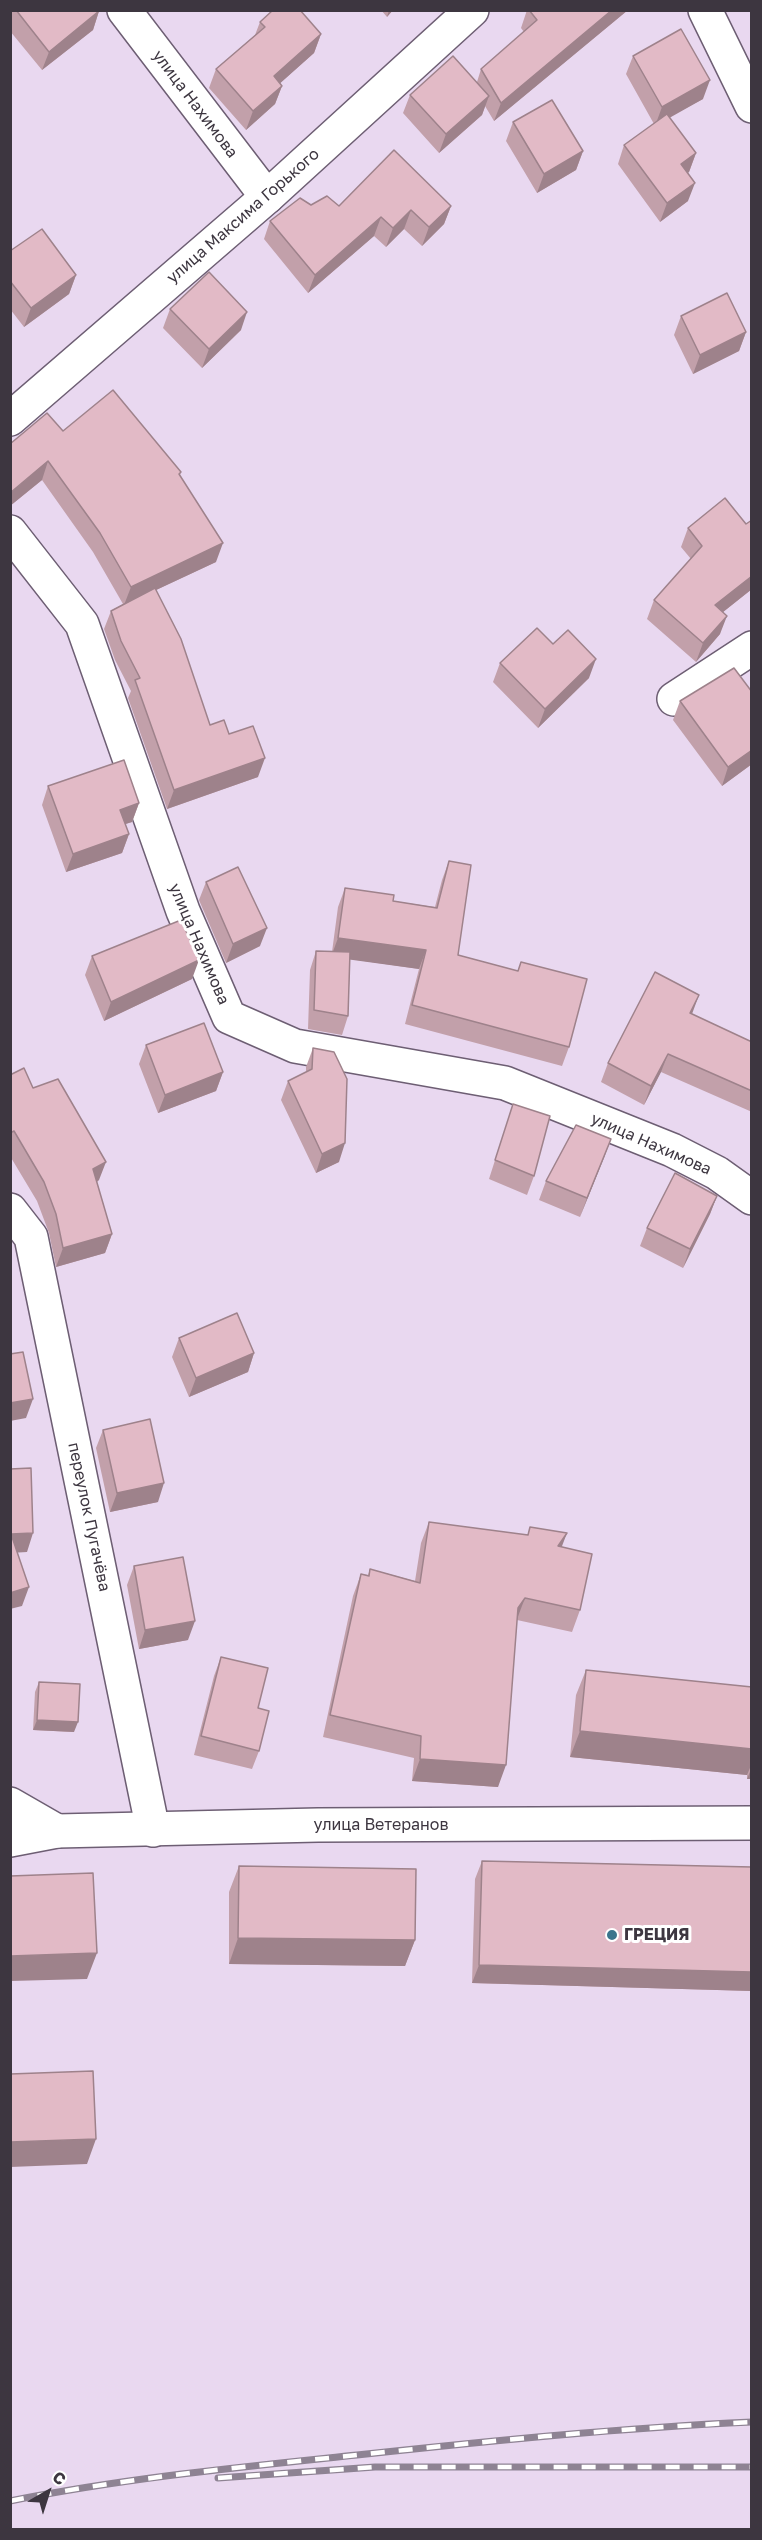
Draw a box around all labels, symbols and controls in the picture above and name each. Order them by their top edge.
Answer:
street label: улица Нахимова [148,46,242,162]
street label: улица Максима Горького [163,144,323,288]
street label: улица Нахимова [165,880,233,1008]
street label: улица Нахимова [588,1109,714,1179]
street label: переулок Пугачёва [64,1441,114,1593]
street label: улица Ветеранов [314,1815,448,1835]
place label: ГРЕЦИЯ [624,1925,689,1945]
marker: ГРЕЦИЯ [605,1928,619,1942]
north arrow [18,2462,78,2522]
text: С [49,2467,70,2489]

